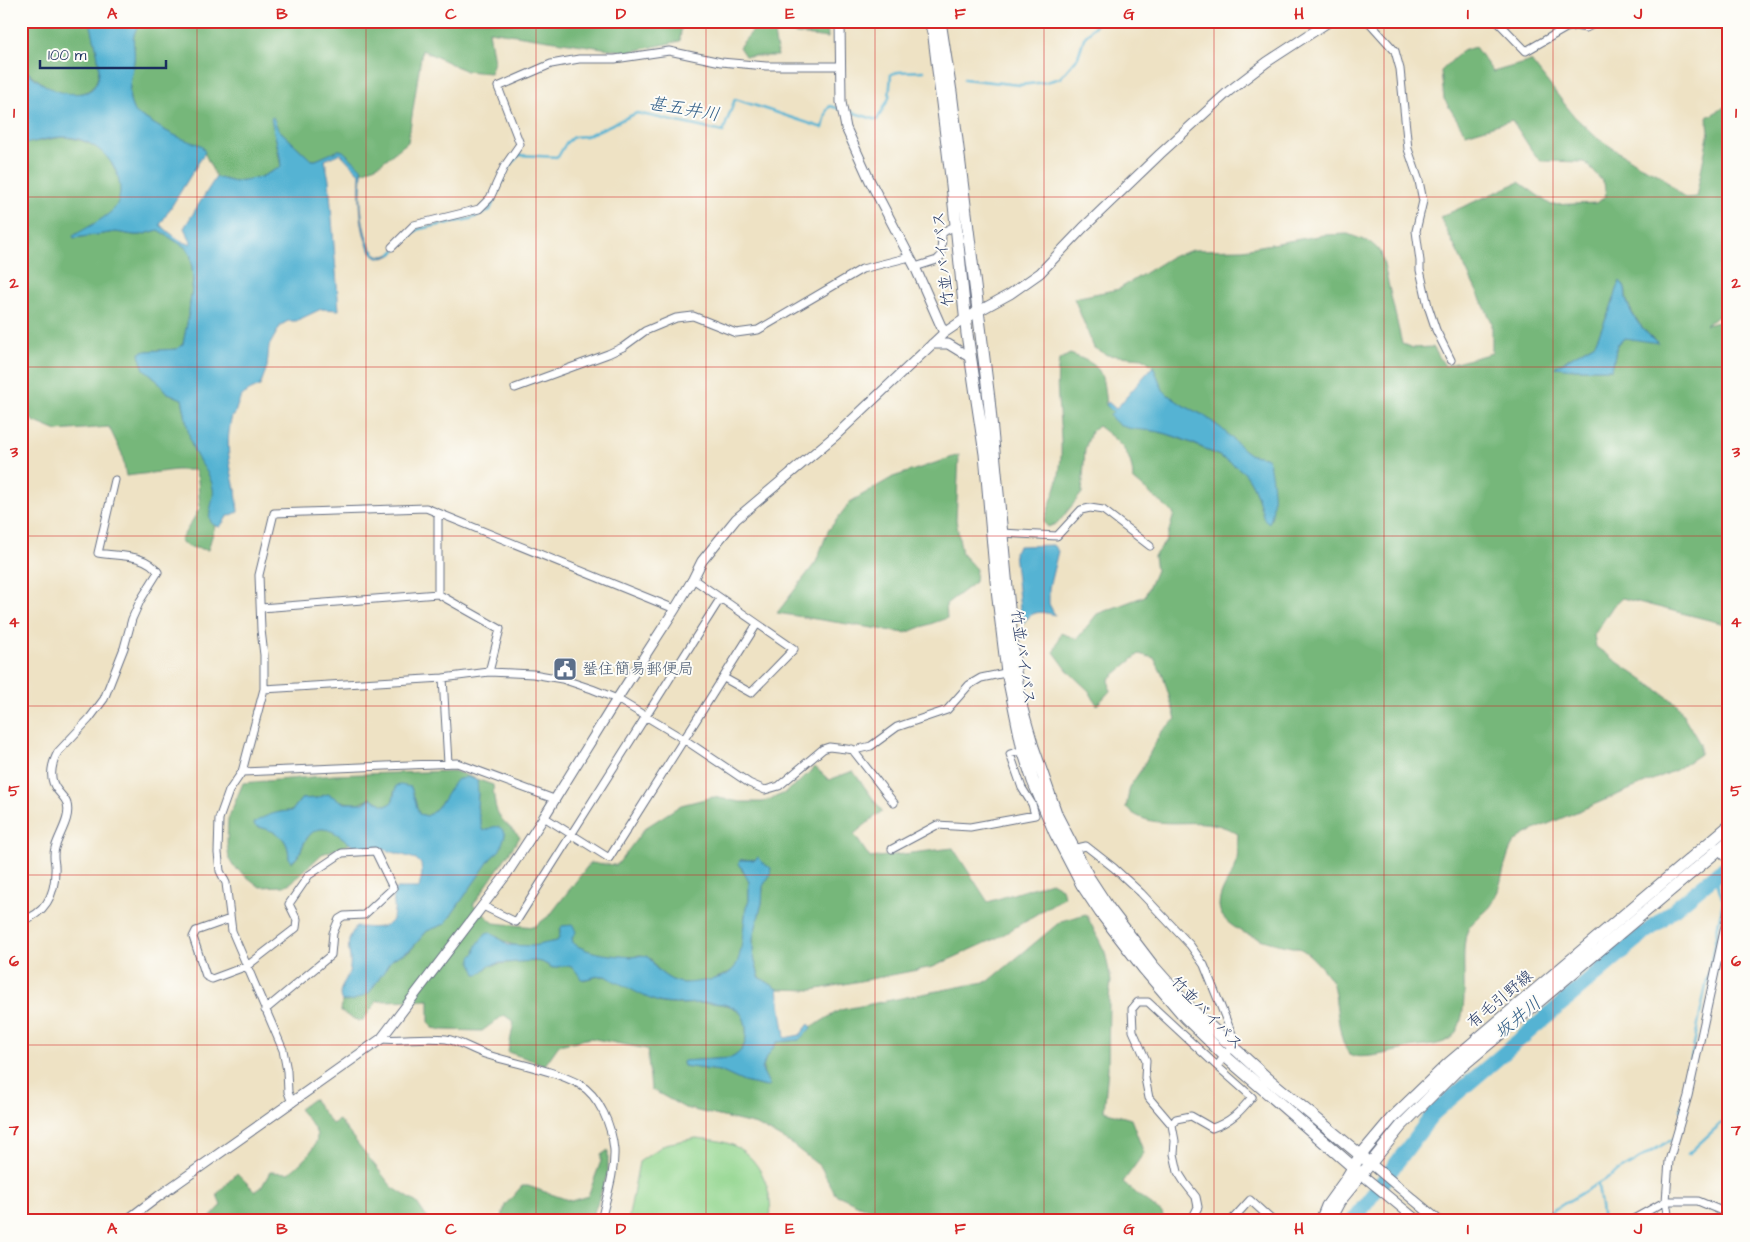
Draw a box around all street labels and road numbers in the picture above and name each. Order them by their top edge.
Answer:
street label: 竹並バイパス [927,210,959,308]
street label: 竹並バイパス [1005,608,1041,706]
street label: 有毛引野線 [1462,965,1538,1033]
street label: 竹並バイパス [1166,971,1248,1055]

